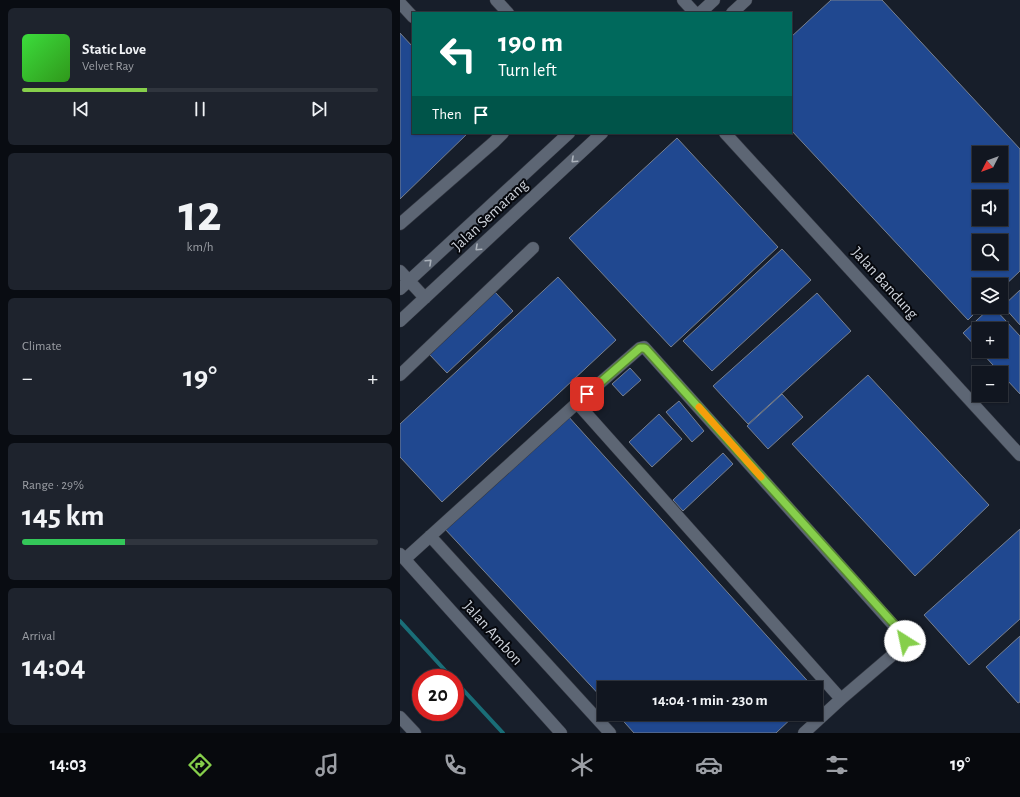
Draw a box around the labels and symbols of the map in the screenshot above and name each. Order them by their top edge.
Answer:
north arrow [972,146,1008,182]
one-way arrow [571,155,579,162]
street label: Jalan Semarang [449,176,531,254]
one-way arrow [476,243,483,250]
street label: Jalan Bandung [849,244,921,322]
one-way arrow [424,260,432,267]
pin [570,377,604,411]
street label: Jalan Ambon [460,598,526,668]
position arrow [884,620,926,662]
speed limit sign: 20 [412,669,464,721]

